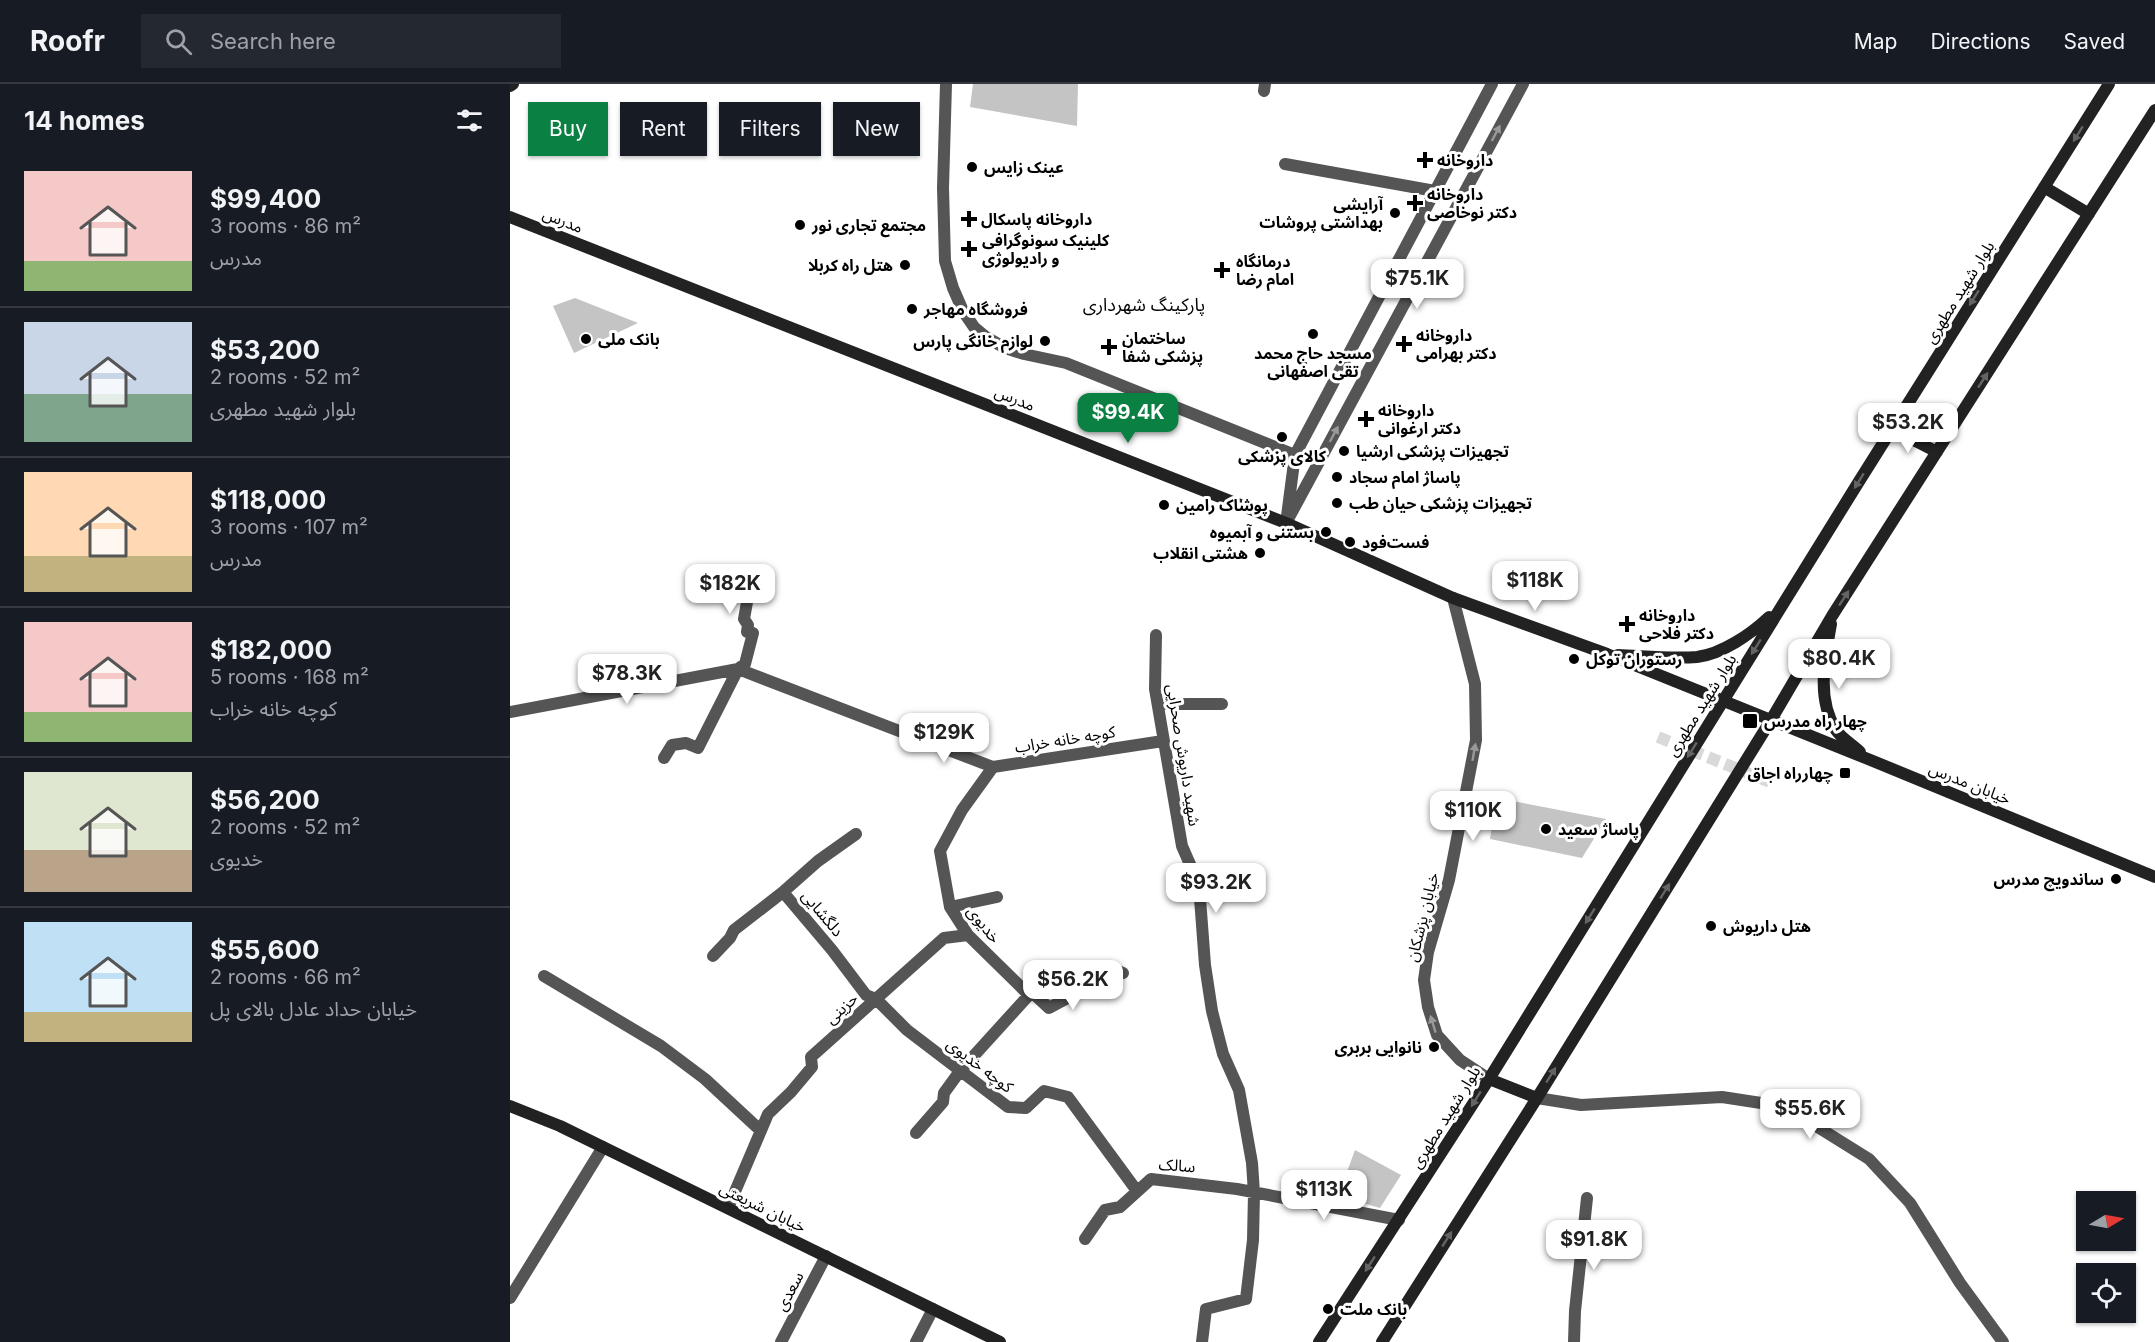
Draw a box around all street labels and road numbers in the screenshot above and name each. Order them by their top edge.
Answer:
street label: مدرس [540,203,586,237]
street label: بلوار شهید مطهری [1920,237,1998,347]
street label: مدرس [992,381,1038,415]
street label: بلوار شهید مطهری [1662,650,1740,760]
street label: شهید داریوش صحرایی [1163,683,1205,827]
street label: کوچه خانه خراب [1013,721,1117,758]
street label: خیابان مدرس [1926,758,2014,808]
street label: خیابان پزشکان [1401,870,1444,964]
street label: دلگشایی [798,886,848,940]
street label: خدیوی [963,901,1005,947]
street label: حزینی [820,988,862,1028]
street label: کوچه خدیوی [942,1033,1018,1098]
street label: بلوار شهید مطهری [1406,1062,1484,1172]
street label: سالک [1158,1154,1196,1176]
street label: خیابان شریعتی [716,1177,810,1237]
street label: سعدی [770,1268,808,1314]

